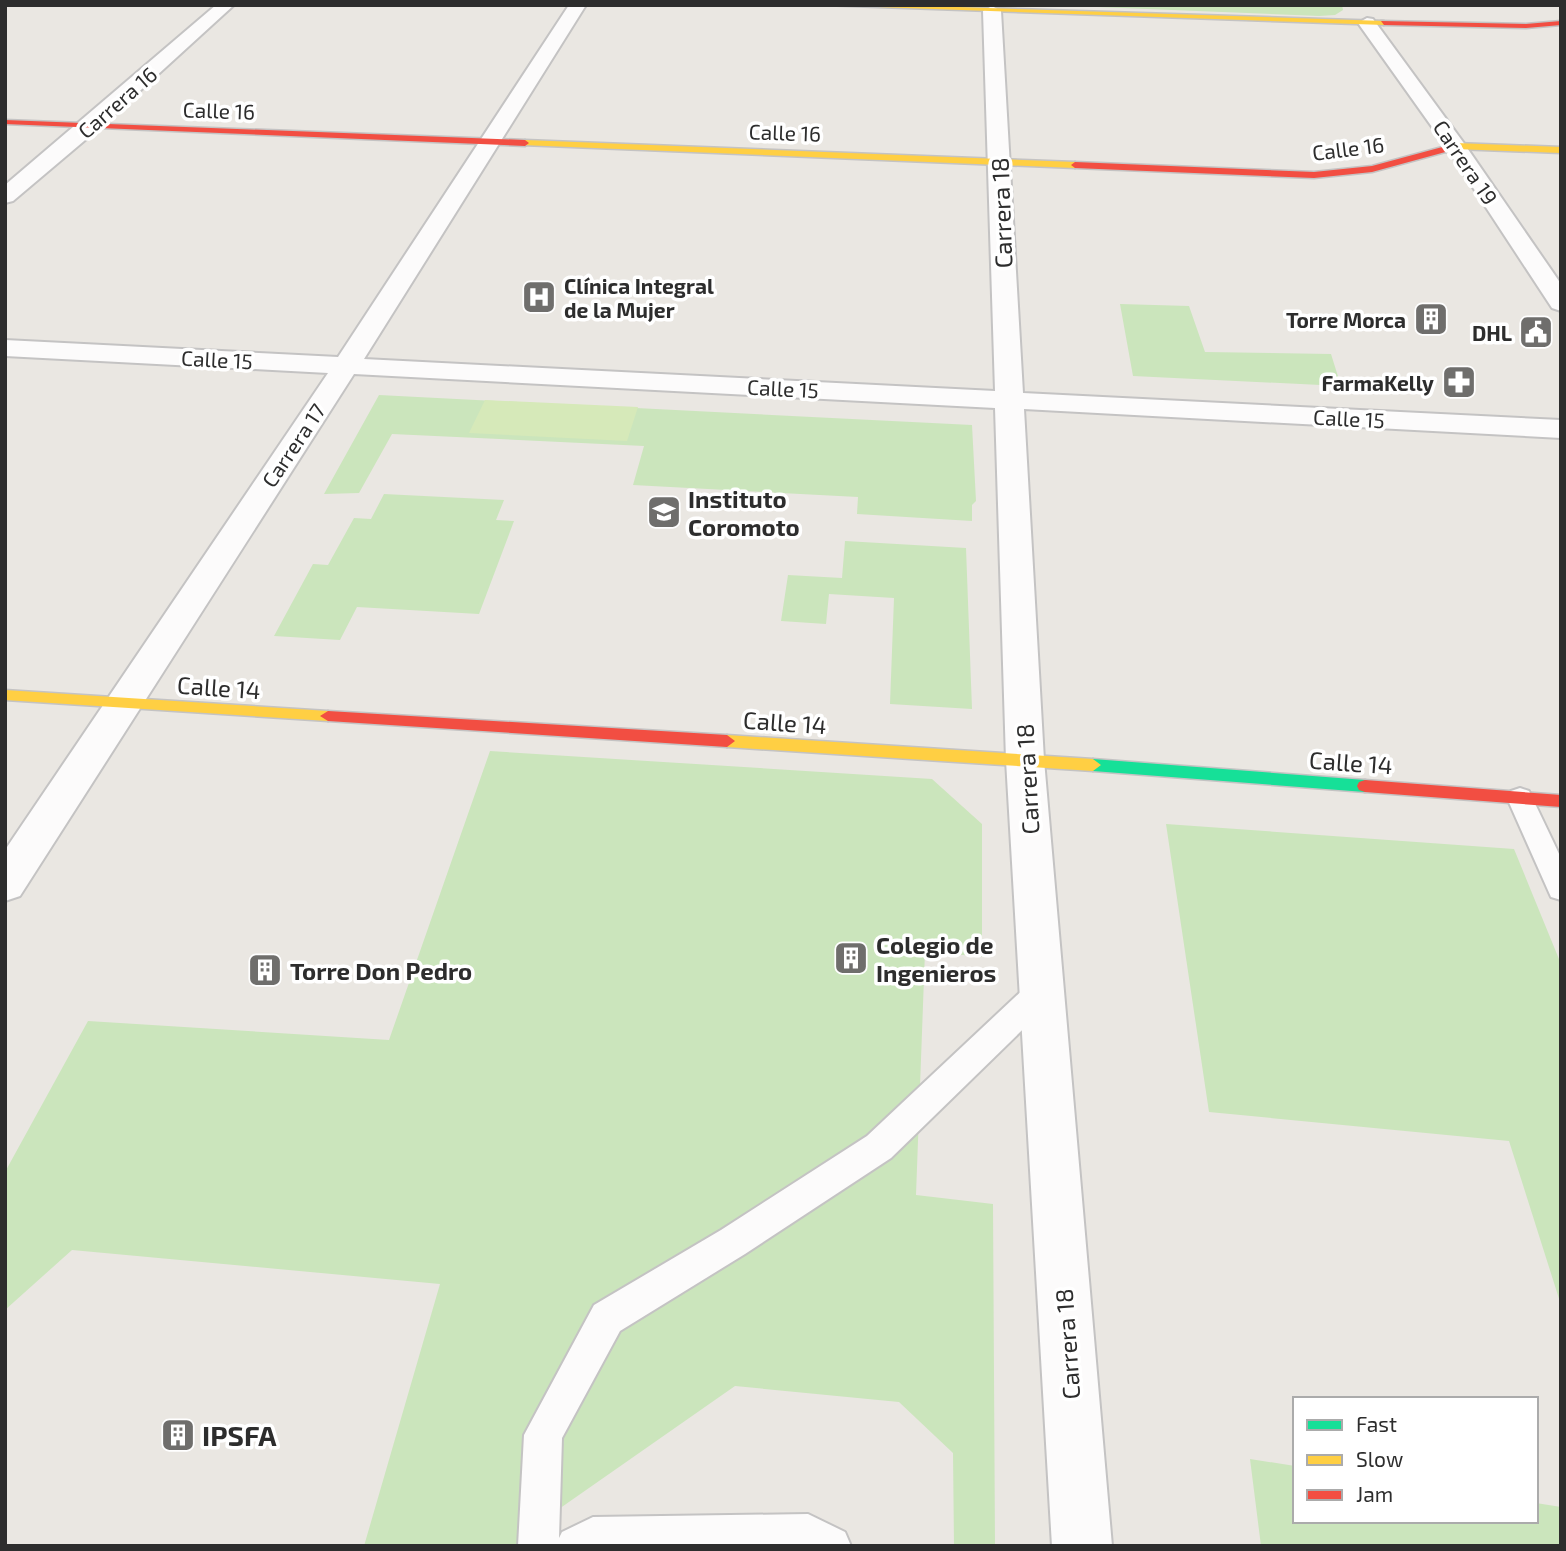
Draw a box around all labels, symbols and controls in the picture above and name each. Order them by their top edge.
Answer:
street label: Carrera 16 [72,61,162,143]
street label: Calle 16 [182,96,256,124]
street label: Carrera 19 [1429,115,1503,209]
street label: Calle 16 [748,118,822,146]
street label: Calle 16 [1311,131,1385,165]
street label: Carrera 18 [985,157,1017,269]
place label: Clínica Integral de la Mujer [564,273,714,322]
hospital icon: Clínica Integral de la Mujer [520,278,558,316]
building icon: Torre Morca [1412,300,1450,338]
place label: Torre Morca [1286,307,1406,332]
public building icon: DHL [1517,313,1555,351]
place label: DHL [1472,320,1512,345]
street label: Calle 15 [181,345,253,373]
pharmacy icon: FarmaKelly [1440,363,1478,401]
place label: FarmaKelly [1321,370,1434,396]
street label: Calle 15 [747,374,819,402]
street label: Carrera 17 [256,398,330,491]
street label: Calle 15 [1313,404,1385,432]
place label: Instituto Coromoto [688,484,800,541]
school or university icon: Instituto Coromoto [645,493,683,531]
street label: Calle 14 [176,670,262,704]
street label: Calle 14 [742,705,828,739]
street label: Carrera 18 [1010,723,1044,835]
street label: Calle 14 [1308,745,1394,779]
place label: Colegio de Ingenieros [876,930,996,987]
building icon: Colegio de Ingenieros [832,939,870,977]
building icon: Torre Don Pedro [246,951,284,989]
place label: Torre Don Pedro [290,956,472,985]
street label: Carrera 18 [1049,1288,1085,1400]
legend [1293,1397,1538,1523]
text: Fast [1356,1411,1397,1436]
building icon: IPSFA [159,1416,197,1454]
place label: IPSFA [202,1418,277,1452]
text: Slow [1356,1446,1403,1471]
text: Jam [1356,1481,1393,1506]

